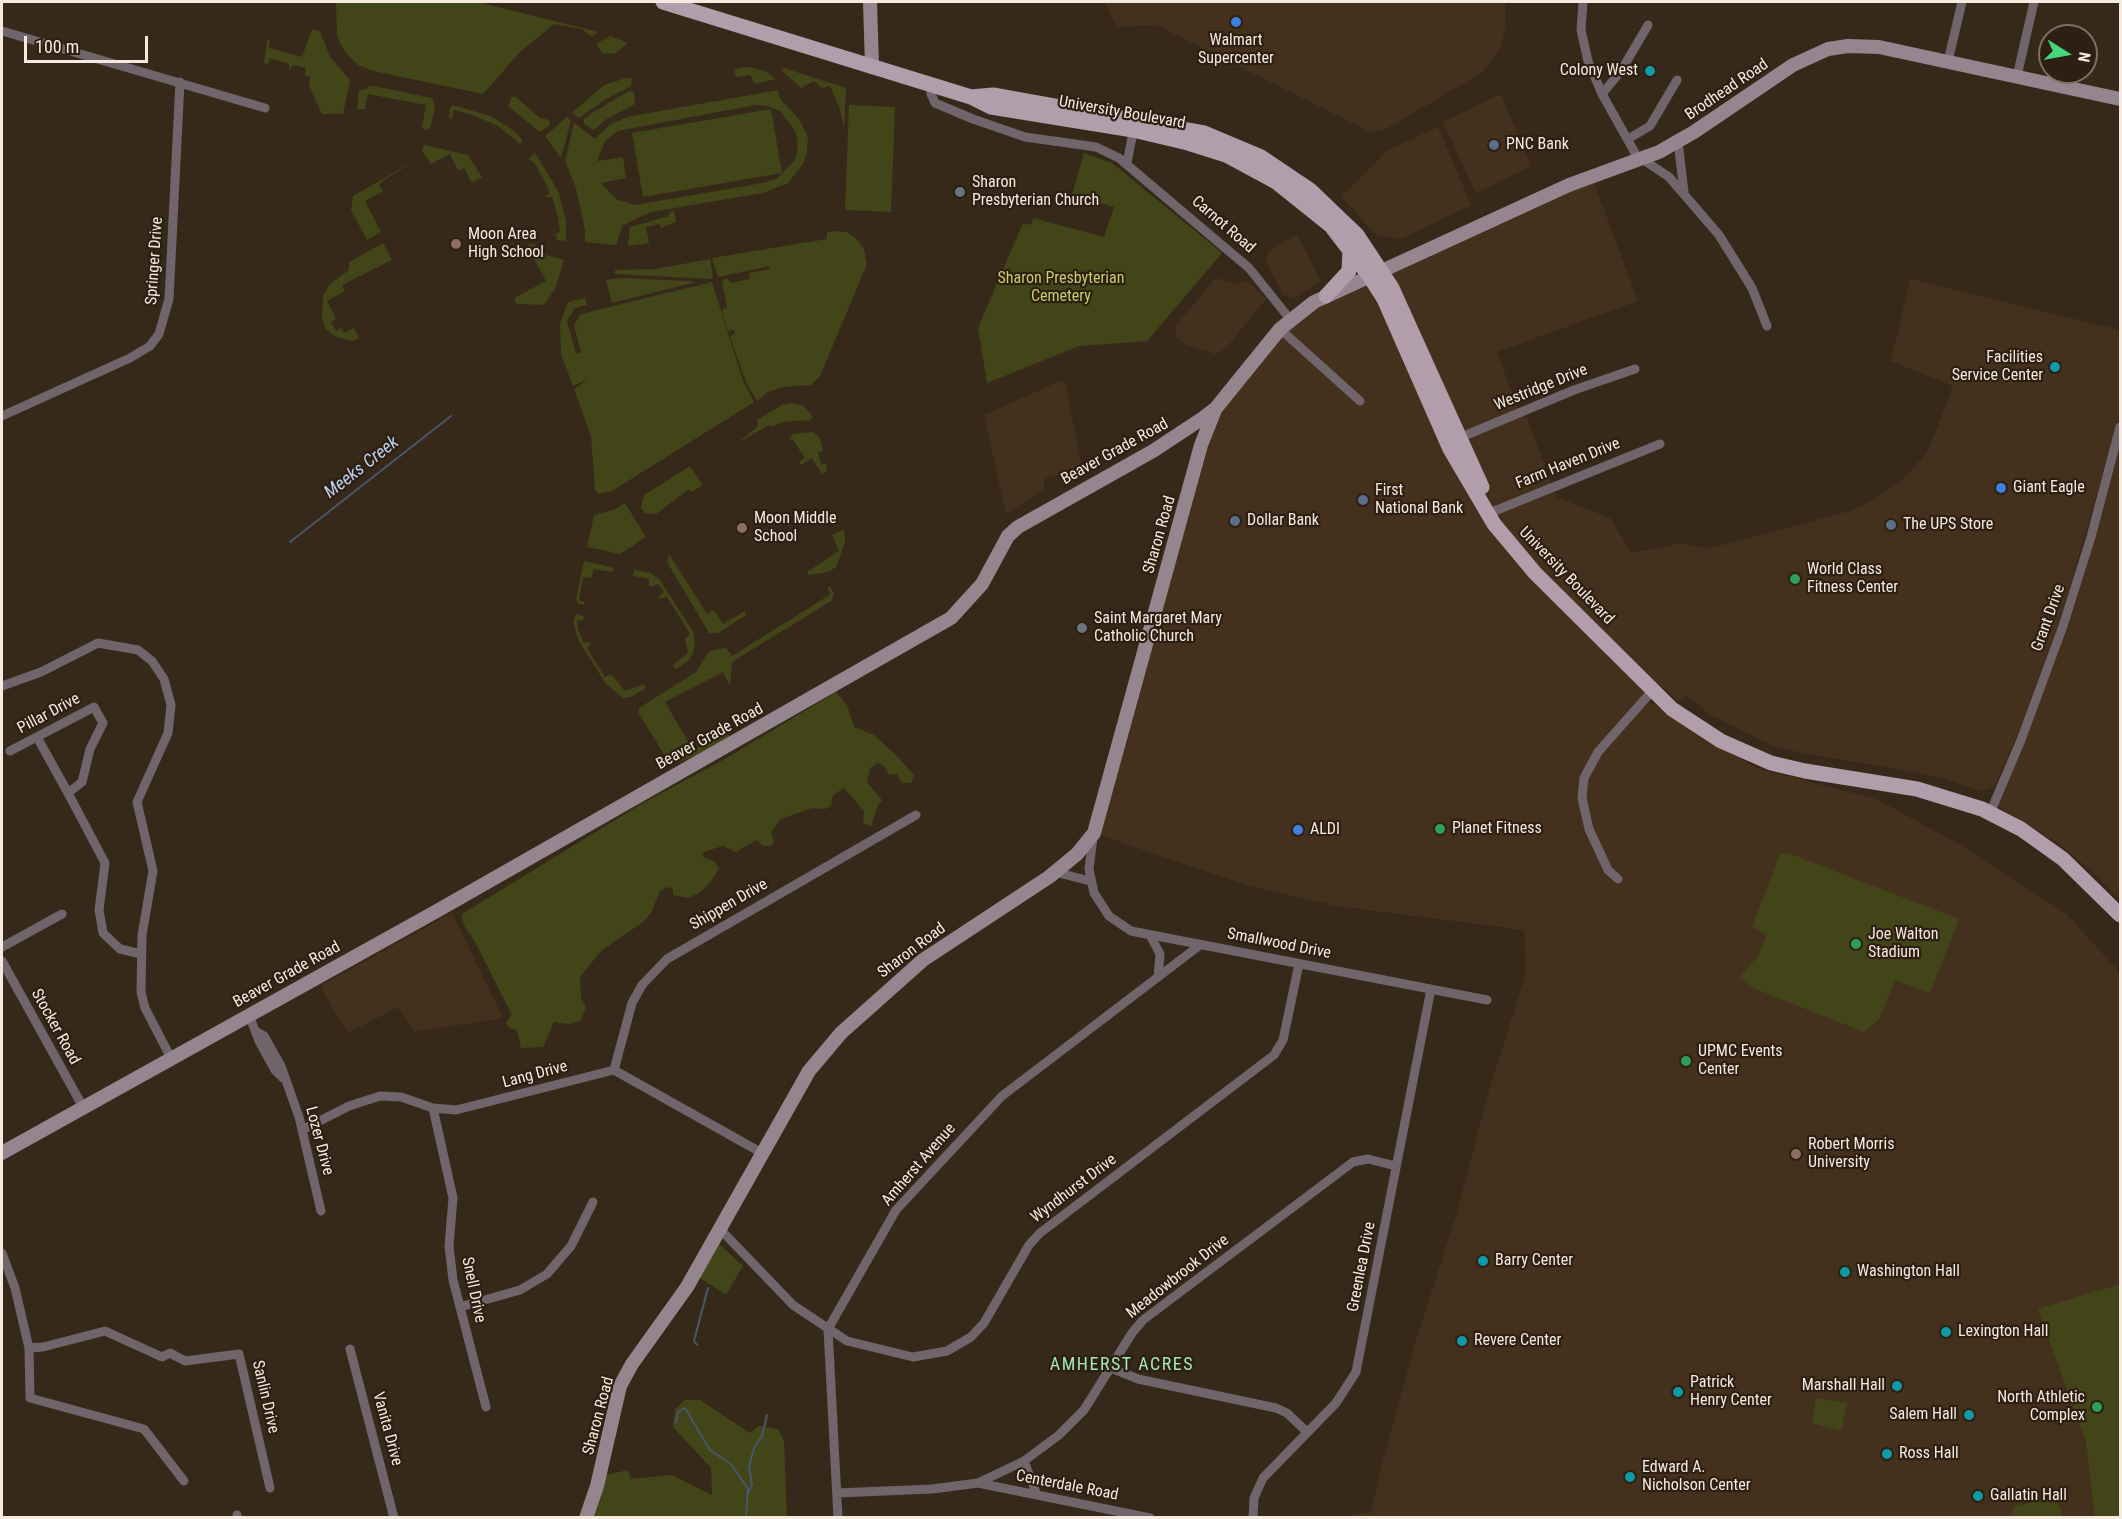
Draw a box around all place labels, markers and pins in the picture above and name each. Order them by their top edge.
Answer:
marker: Walmart Supercenter [1229,15,1243,29]
place label: Walmart Supercenter [1198,31,1274,69]
place label: Colony West [1560,61,1638,81]
marker: Colony West [1643,64,1657,78]
place label: PNC Bank [1506,135,1569,155]
marker: PNC Bank [1487,138,1501,152]
place label: Sharon Presbyterian Church [972,173,1099,211]
marker: Sharon Presbyterian Church [953,185,967,199]
place label: Moon Area High School [468,225,544,263]
marker: Moon Area High School [449,237,463,251]
place label: Facilities Service Center [1952,348,2043,386]
marker: Facilities Service Center [2048,360,2062,374]
place label: Giant Eagle [2013,478,2085,498]
place label: First National Bank [1375,481,1463,519]
marker: Giant Eagle [1994,481,2008,495]
marker: First National Bank [1356,493,1370,507]
place label: Moon Middle School [754,509,836,547]
place label: Dollar Bank [1247,511,1319,531]
marker: Dollar Bank [1228,514,1242,528]
place label: The UPS Store [1903,515,1993,535]
marker: The UPS Store [1884,518,1898,532]
marker: Moon Middle School [735,521,749,535]
place label: World Class Fitness Center [1807,560,1898,598]
marker: World Class Fitness Center [1788,572,1802,586]
place label: Saint Margaret Mary Catholic Church [1094,609,1222,647]
marker: Saint Margaret Mary Catholic Church [1075,621,1089,635]
place label: Planet Fitness [1452,819,1542,839]
place label: ALDI [1310,820,1340,840]
marker: Planet Fitness [1433,822,1447,836]
marker: ALDI [1291,823,1305,837]
place label: Joe Walton Stadium [1868,925,1939,963]
marker: Joe Walton Stadium [1849,937,1863,951]
place label: UPMC Events Center [1698,1042,1782,1080]
marker: UPMC Events Center [1679,1054,1693,1068]
place label: Robert Morris University [1808,1135,1894,1173]
marker: Robert Morris University [1789,1147,1803,1161]
place label: Barry Center [1495,1251,1573,1271]
marker: Barry Center [1476,1254,1490,1268]
place label: Washington Hall [1857,1262,1960,1282]
marker: Washington Hall [1838,1265,1852,1279]
place label: Lexington Hall [1958,1322,2048,1342]
marker: Lexington Hall [1939,1325,1953,1339]
place label: Revere Center [1474,1331,1561,1351]
marker: Revere Center [1455,1334,1469,1348]
place label: Patrick Henry Center [1690,1373,1772,1411]
place label: Marshall Hall [1802,1376,1885,1396]
marker: Marshall Hall [1890,1379,1904,1393]
marker: Patrick Henry Center [1671,1385,1685,1399]
place label: North Athletic Complex [1997,1388,2085,1426]
marker: North Athletic Complex [2090,1400,2104,1414]
place label: Salem Hall [1889,1405,1957,1425]
marker: Salem Hall [1962,1408,1976,1422]
place label: Ross Hall [1899,1444,1959,1464]
marker: Ross Hall [1880,1447,1894,1461]
place label: Edward A. Nicholson Center [1642,1458,1751,1496]
marker: Edward A. Nicholson Center [1623,1470,1637,1484]
place label: Gallatin Hall [1990,1486,2067,1506]
marker: Gallatin Hall [1971,1489,1985,1503]

